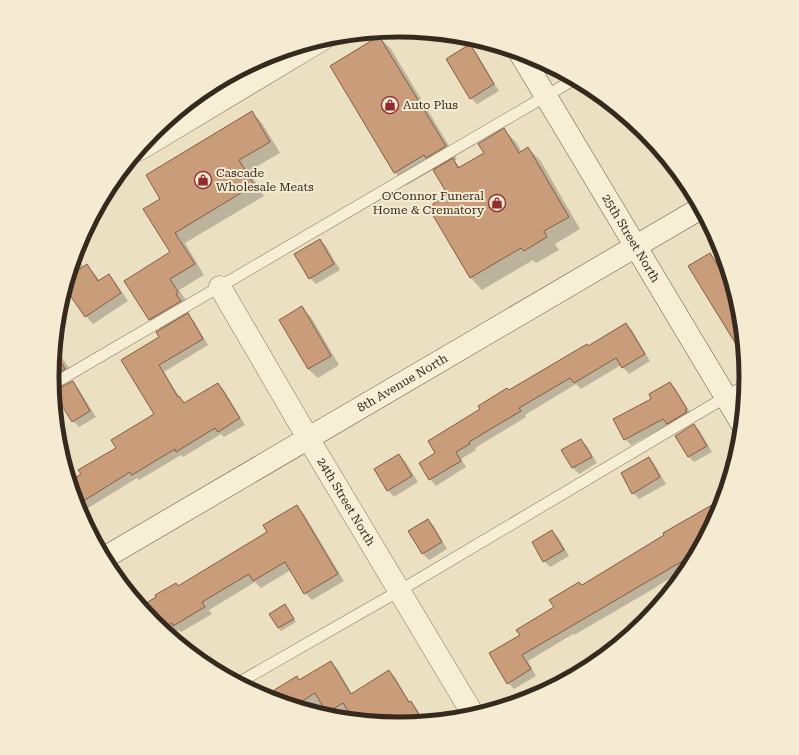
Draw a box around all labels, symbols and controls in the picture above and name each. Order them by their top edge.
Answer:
shop icon: Auto Plus [380,95,400,115]
place label: Auto Plus [403,98,458,112]
place label: Cascade Wholesale Meats [216,166,314,194]
shop icon: Cascade Wholesale Meats [193,170,213,190]
place label: O'Connor Funeral Home & Crematory [373,189,485,217]
street label: 25th Street North [599,192,663,285]
shop icon: O'Connor Funeral Home & Crematory [487,193,507,213]
street label: 8th Avenue North [355,351,450,415]
street label: 24th Street North [314,455,378,549]

